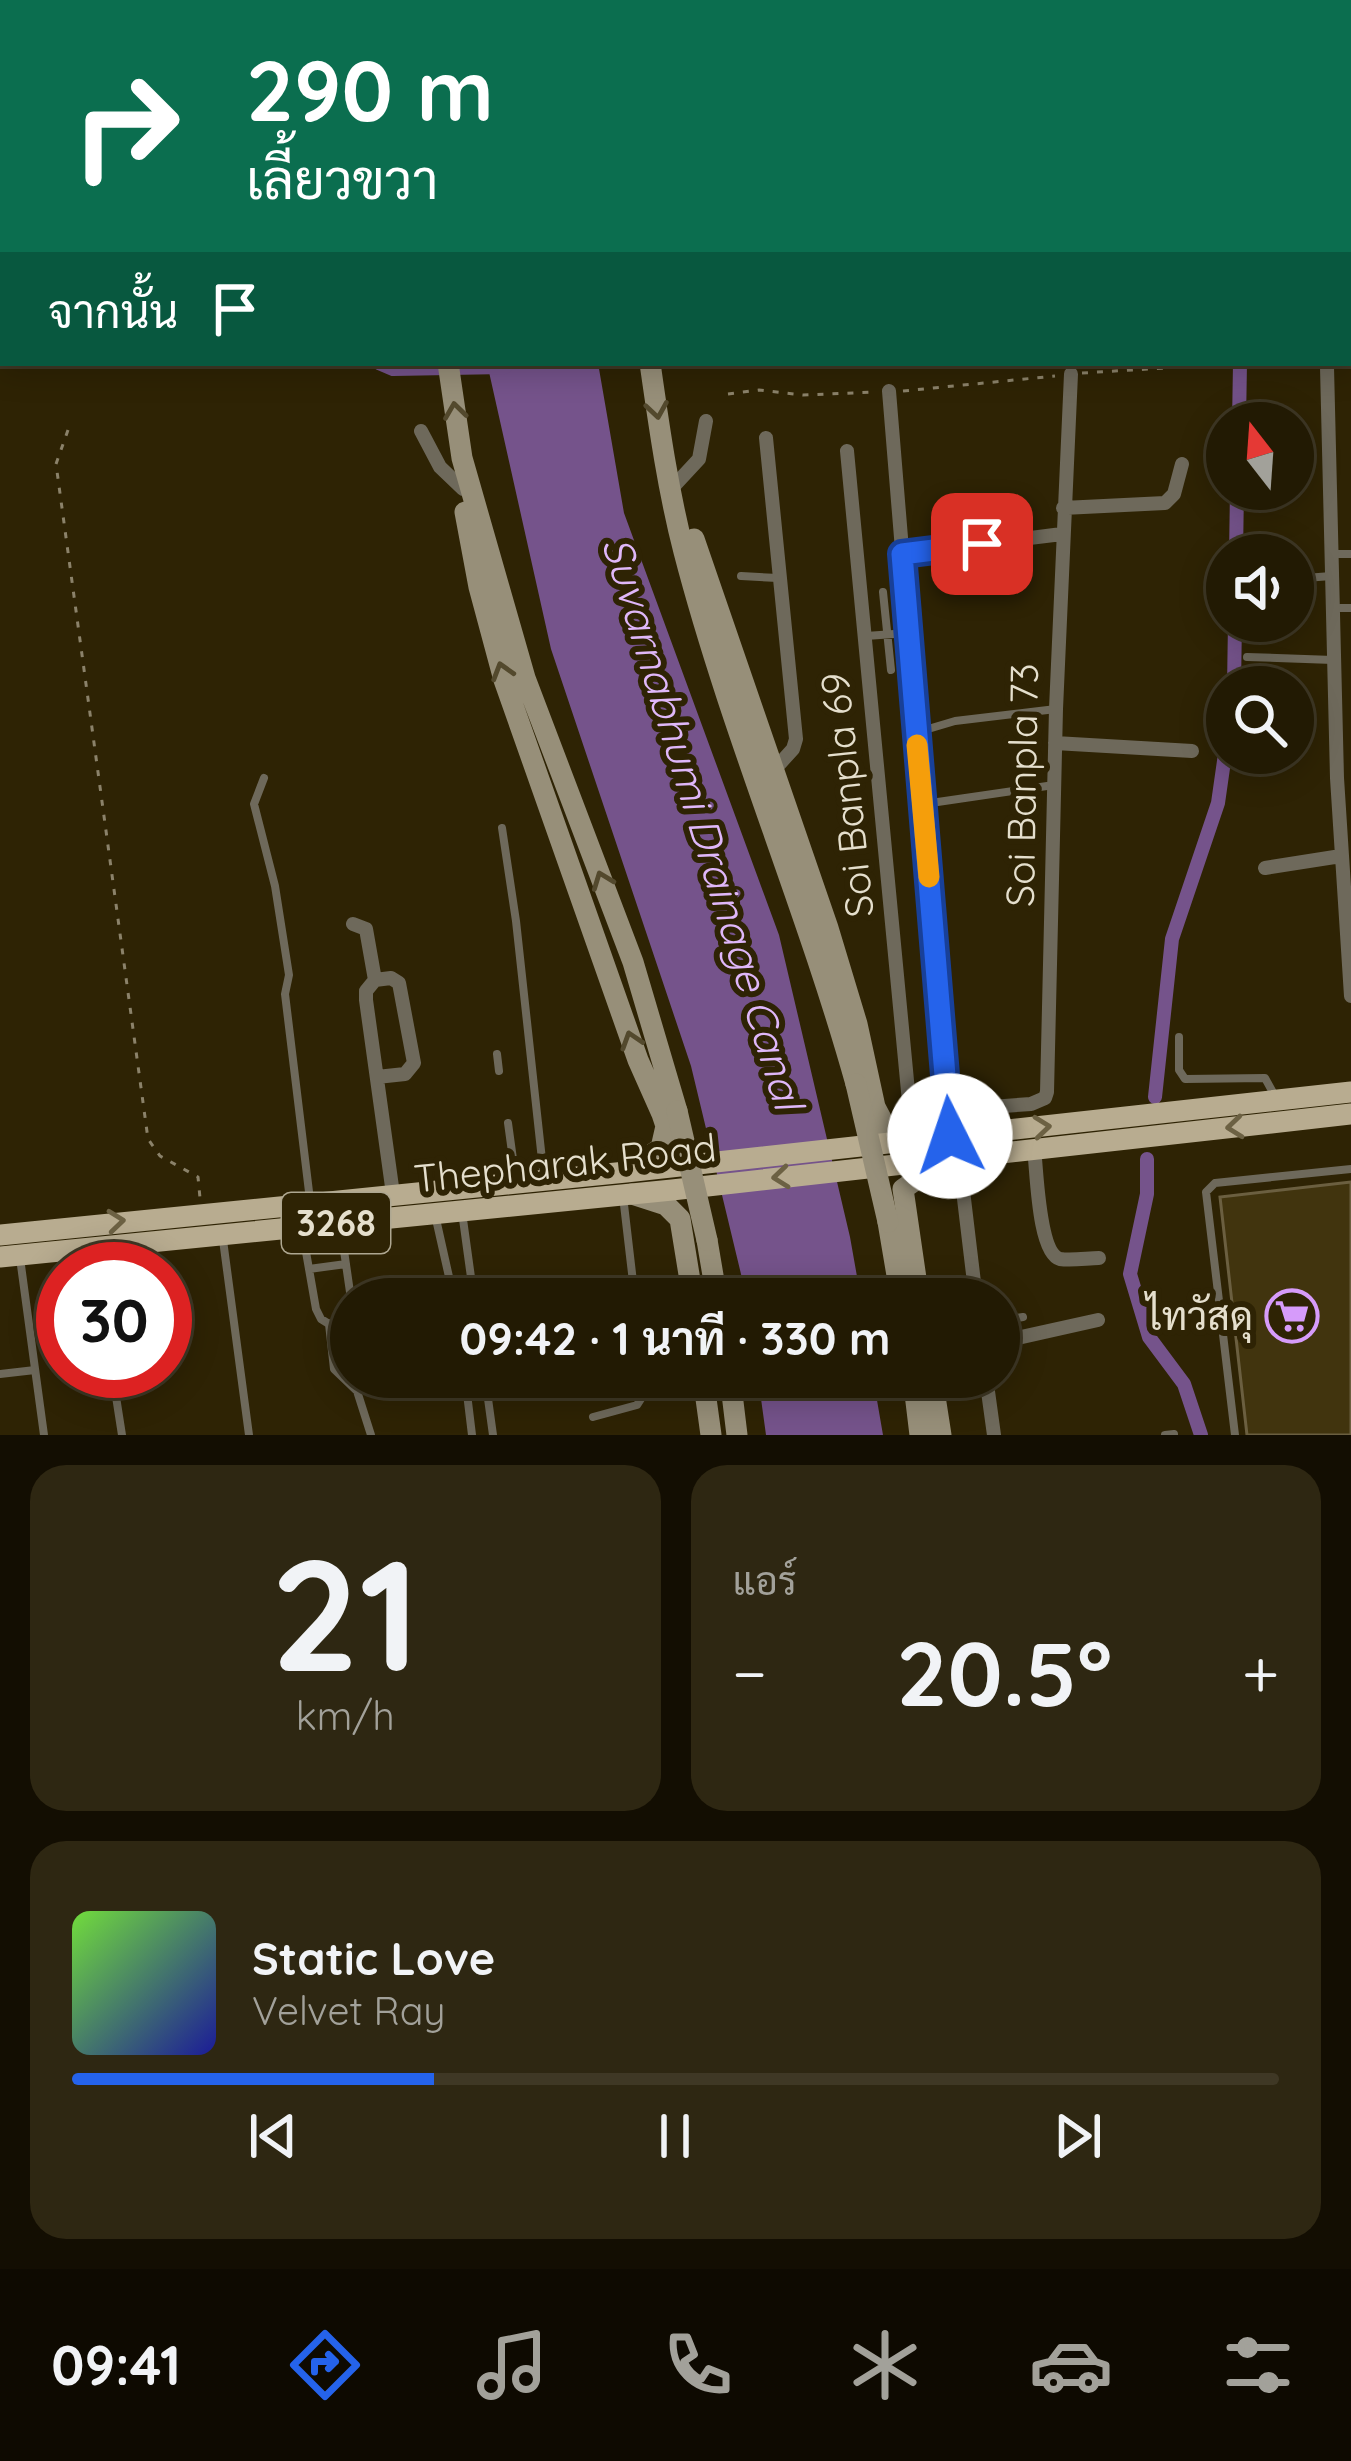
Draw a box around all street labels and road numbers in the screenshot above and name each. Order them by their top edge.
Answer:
street label: Soi Banpla 73 [995,663,1048,907]
street label: Soi Banpla 69 [809,670,884,920]
street label: Thepharak Road [411,1122,718,1203]
road number: 3268 [282,1193,390,1253]

